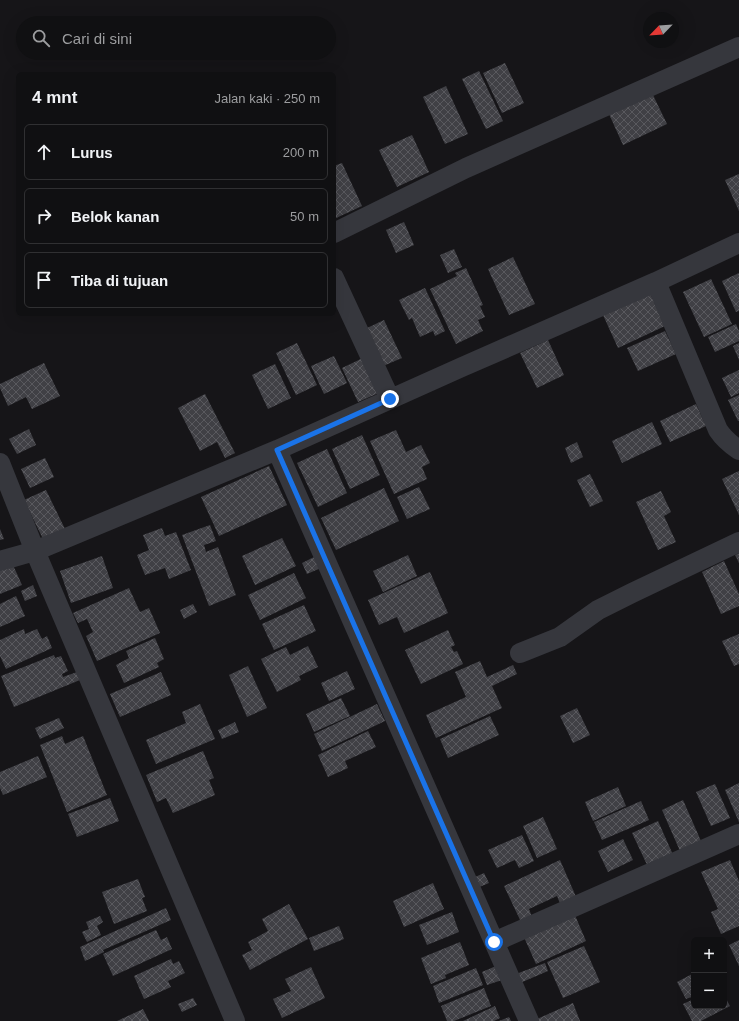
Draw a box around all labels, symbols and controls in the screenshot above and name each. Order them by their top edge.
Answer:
north arrow [643,12,679,48]
search box [16,16,336,60]
icon: search [30,27,52,49]
text: Cari di sini [62,30,132,47]
text: 4 mnt [32,88,77,107]
text: Jalan kaki · 250 m [215,91,320,106]
icon: ahead [33,141,55,163]
text: Lurus [71,144,113,161]
text: 200 m [283,145,319,160]
icon: right [33,205,55,227]
text: Belok kanan [71,208,159,225]
text: 50 m [290,209,319,224]
icon: arrive [33,269,55,291]
text: Tiba di tujuan [71,272,168,289]
route end [381,390,399,408]
route start [485,933,503,951]
map controls [691,937,727,1009]
button: + [691,937,727,973]
button: − [691,973,727,1009]

